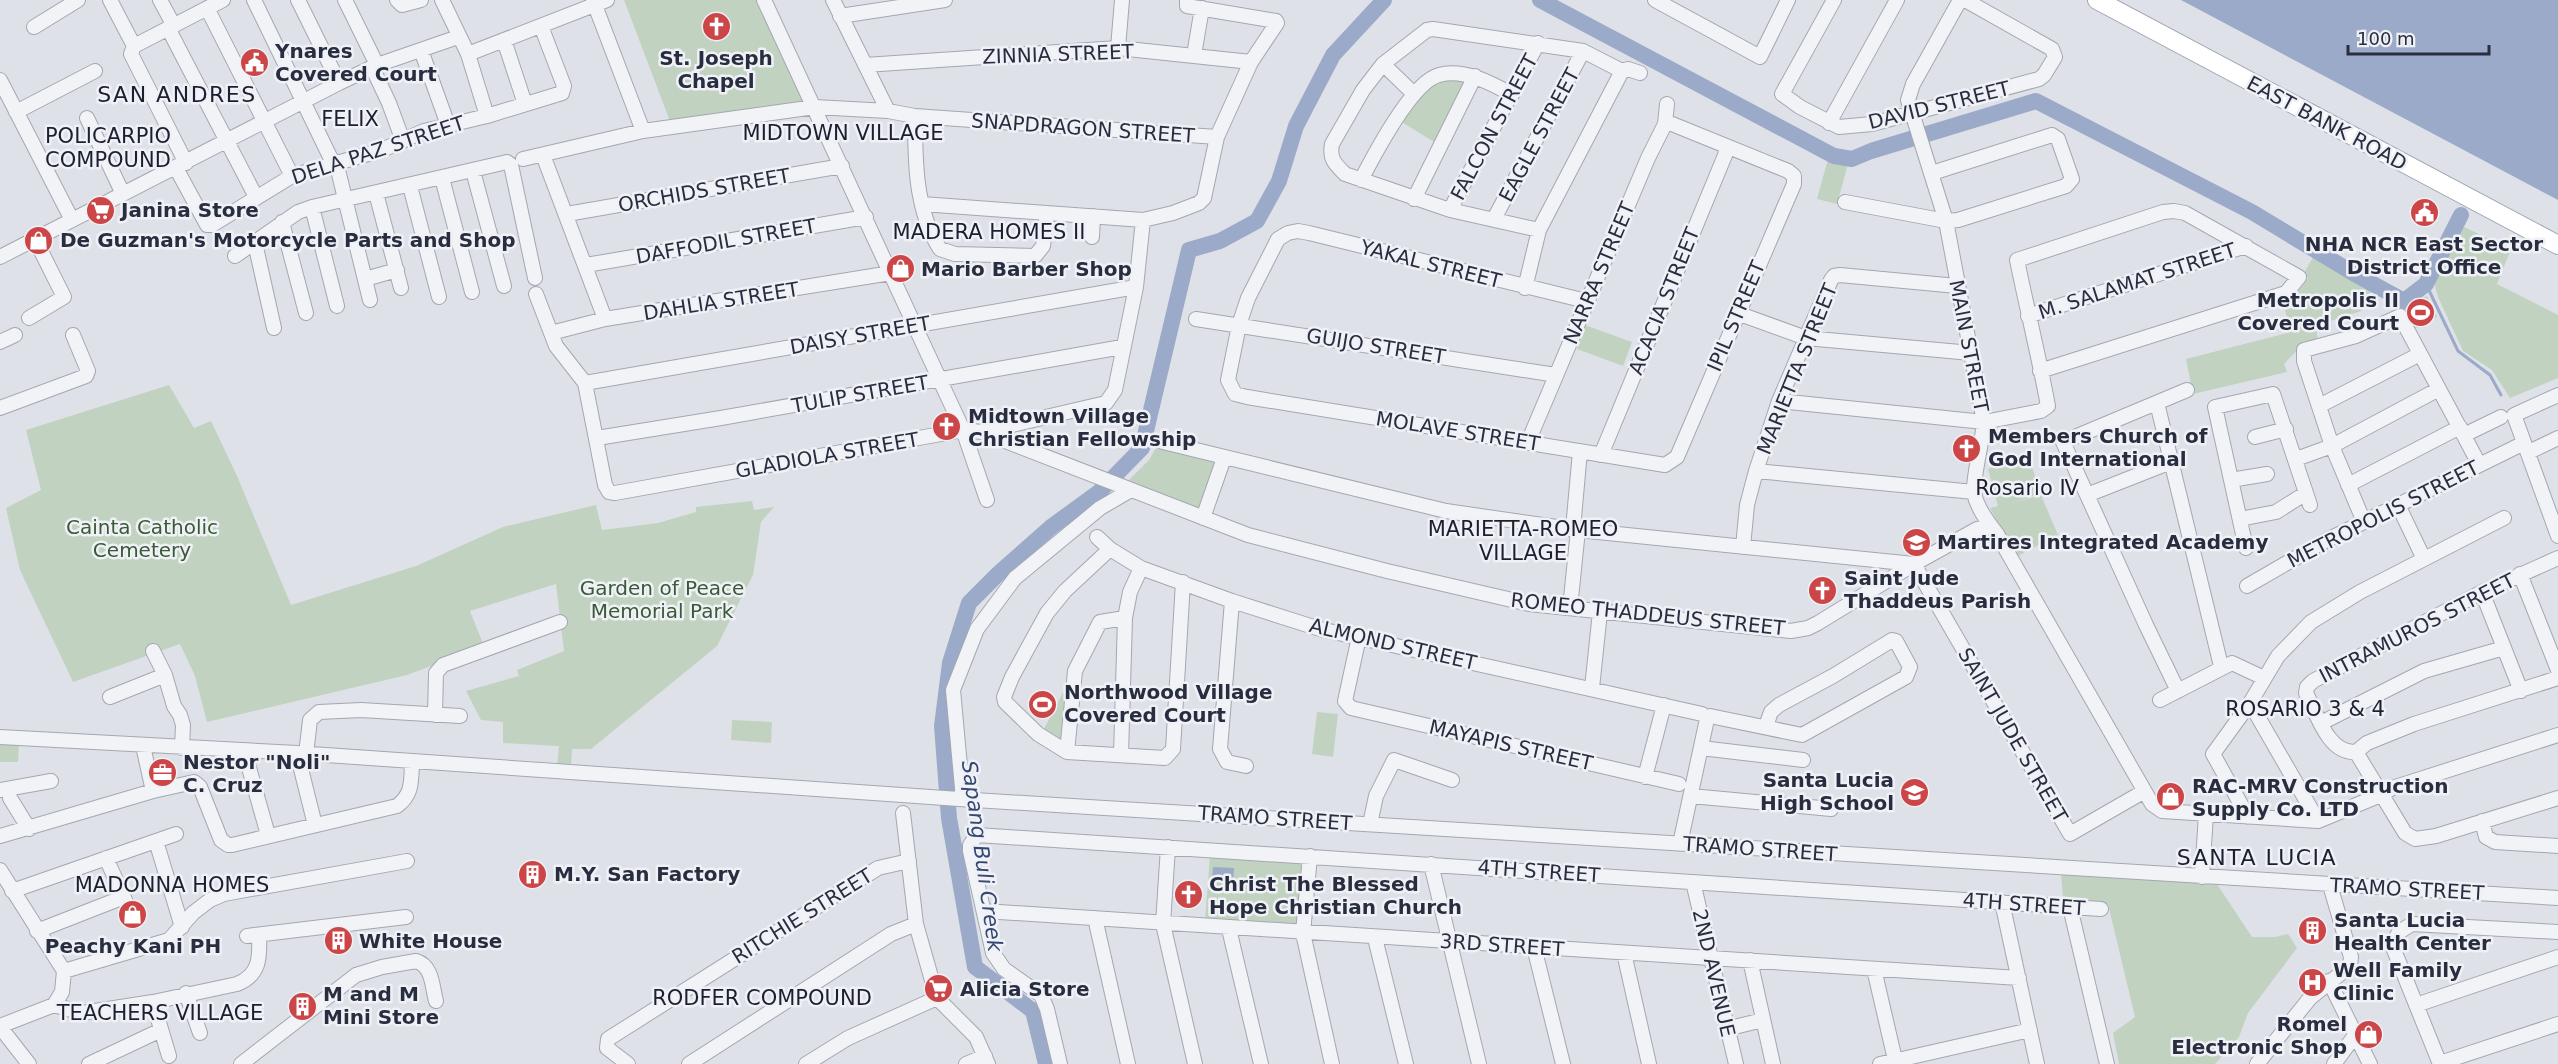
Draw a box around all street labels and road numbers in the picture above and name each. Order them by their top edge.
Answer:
street label: ZINNIA STREET [982,39,1135,69]
street label: FALCON STREET [1445,49,1543,204]
street label: EAGLE STREET [1494,63,1585,206]
street label: EAST BANK ROAD [2243,71,2411,175]
street label: DAVID STREET [1866,76,2013,134]
street label: SNAPDRAGON STREET [970,108,1196,148]
street label: DELA PAZ STREET [288,110,468,189]
street label: ORCHIDS STREET [616,163,793,217]
street label: NARRA STREET [1558,198,1640,348]
street label: DAFFODIL STREET [634,213,819,269]
street label: ACACIA STREET [1623,223,1705,378]
street label: YAKAL STREET [1357,235,1505,293]
street label: M. SALAMAT STREET [2035,237,2240,324]
street label: IPIL STREET [1702,256,1770,375]
street label: DAHLIA STREET [642,277,801,325]
street label: MAIN STREET [1944,278,1994,415]
street label: MARIETTA STREET [1752,279,1843,458]
street label: DAISY STREET [788,311,933,359]
street label: GUIJO STREET [1305,323,1448,369]
street label: TULIP STREET [789,370,931,418]
street label: MOLAVE STREET [1374,406,1543,456]
street label: GLADIOLA STREET [733,427,921,483]
street label: METROPOLIS STREET [2283,455,2484,573]
street label: INTRAMUROS STREET [2315,568,2520,688]
street label: ROMEO THADDEUS STREET [1510,588,1787,640]
street label: ALMOND STREET [1307,613,1480,675]
street label: SAINT JUDE STREET [1953,644,2073,827]
street label: MAYAPIS STREET [1427,715,1596,776]
street label: TRAMO STREET [1196,801,1354,835]
street label: TRAMO STREET [1681,832,1839,866]
street label: 4TH STREET [1477,855,1602,887]
street label: RITCHIE STREET [727,863,877,969]
street label: TRAMO STREET [2328,873,2486,905]
street label: 4TH STREET [1962,888,2087,920]
street label: 2ND AVENUE [1688,907,1740,1039]
street label: 3RD STREET [1439,929,1566,961]

